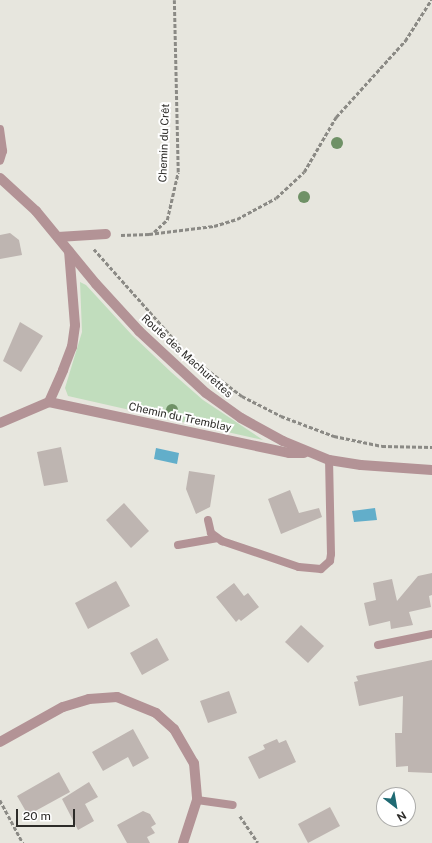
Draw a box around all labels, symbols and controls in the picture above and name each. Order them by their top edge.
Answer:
street label: Chemin du Crêt [156,103,172,183]
street label: Route des Machurettes [139,312,235,400]
street label: Chemin du Tremblay [127,400,233,434]
north arrow [376,787,416,827]
scale bar [18,801,77,827]
text: 20 m [23,809,51,823]
text: N [395,809,408,824]

